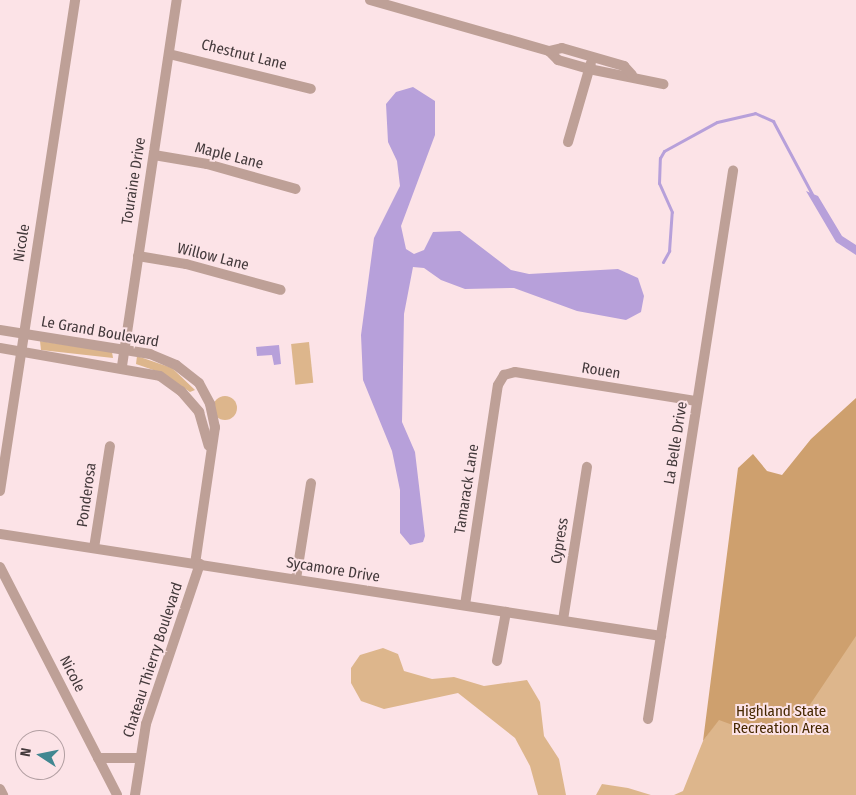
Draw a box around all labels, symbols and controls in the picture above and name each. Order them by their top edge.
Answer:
street label: Chestnut Lane [199,36,289,74]
street label: Touraine Drive [118,136,150,226]
street label: Maple Lane [193,139,265,173]
street label: Nicole [10,223,34,263]
street label: Willow Lane [175,239,251,275]
street label: Le Grand Boulevard [40,313,160,351]
street label: Rouen [580,359,622,383]
street label: La Belle Drive [661,400,691,486]
street label: Tamarack Lane [451,443,483,535]
street label: Ponderosa [74,462,100,528]
street label: Cypress [547,517,573,565]
street label: Sycamore Drive [285,554,381,586]
street label: Chateau Thierry Boulevard [119,580,187,740]
street label: Nicole [55,653,89,695]
park label: Highland State Recreation Area [733,702,829,737]
north arrow [15,730,65,780]
text: N [17,747,35,758]

